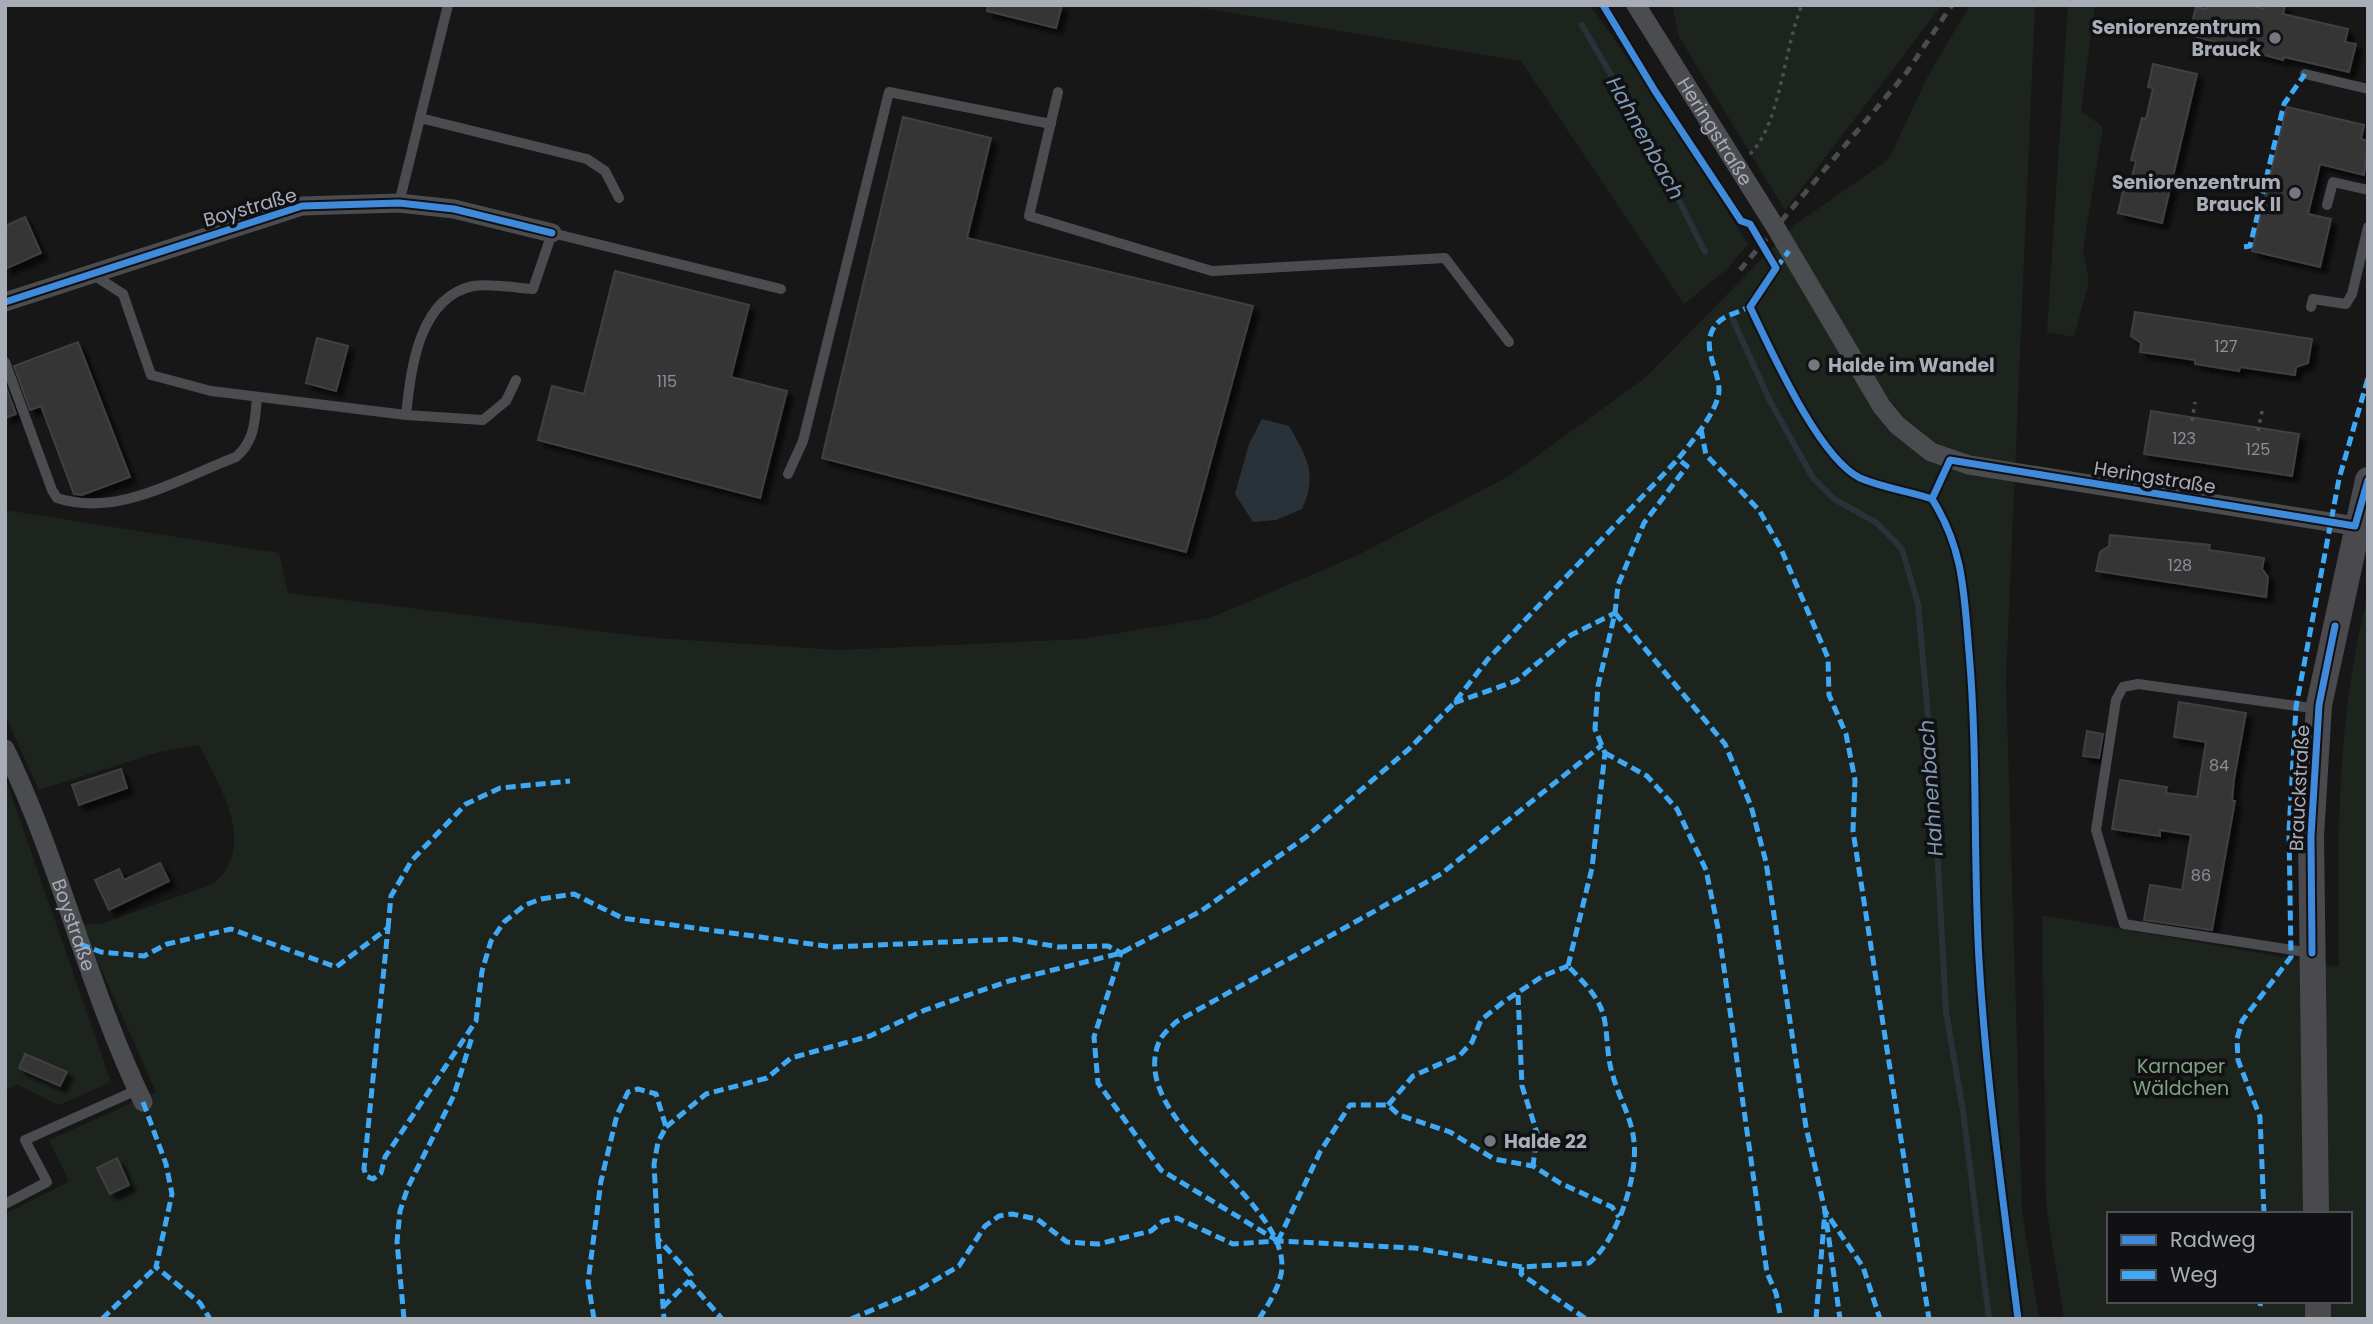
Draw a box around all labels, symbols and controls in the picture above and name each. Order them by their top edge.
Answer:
place label: Seniorenzentrum Brauck [2092,14,2261,63]
marker: Seniorenzentrum Brauck [2267,30,2283,46]
water label: Hahnenbach [1600,71,1691,205]
street label: Heringstraße [1671,72,1759,191]
place label: Seniorenzentrum Brauck II [2112,169,2281,218]
street label: Boystraße [200,181,300,234]
marker: Seniorenzentrum Brauck II [2287,185,2303,201]
house number: 127 [2214,335,2238,358]
place label: Halde im Wandel [1828,352,1995,379]
marker: Halde im Wandel [1806,357,1822,373]
house number: 115 [657,370,677,393]
house number: 123 [2172,427,2196,450]
house number: 125 [2246,438,2270,461]
street label: Heringstraße [2092,455,2218,500]
house number: 128 [2168,554,2192,577]
water label: Hahnenbach [1911,719,1950,857]
street label: Brauckstraße [2283,724,2316,852]
house number: 84 [2209,754,2229,777]
house number: 86 [2191,864,2211,887]
street label: Boystraße [45,875,102,975]
park label: Karnaper Wäldchen [2133,1053,2229,1102]
place label: Halde 22 [1504,1128,1587,1155]
marker: Halde 22 [1482,1133,1498,1149]
legend [2107,1212,2352,1303]
text: Radweg [2170,1225,2256,1254]
text: Weg [2170,1260,2218,1289]

